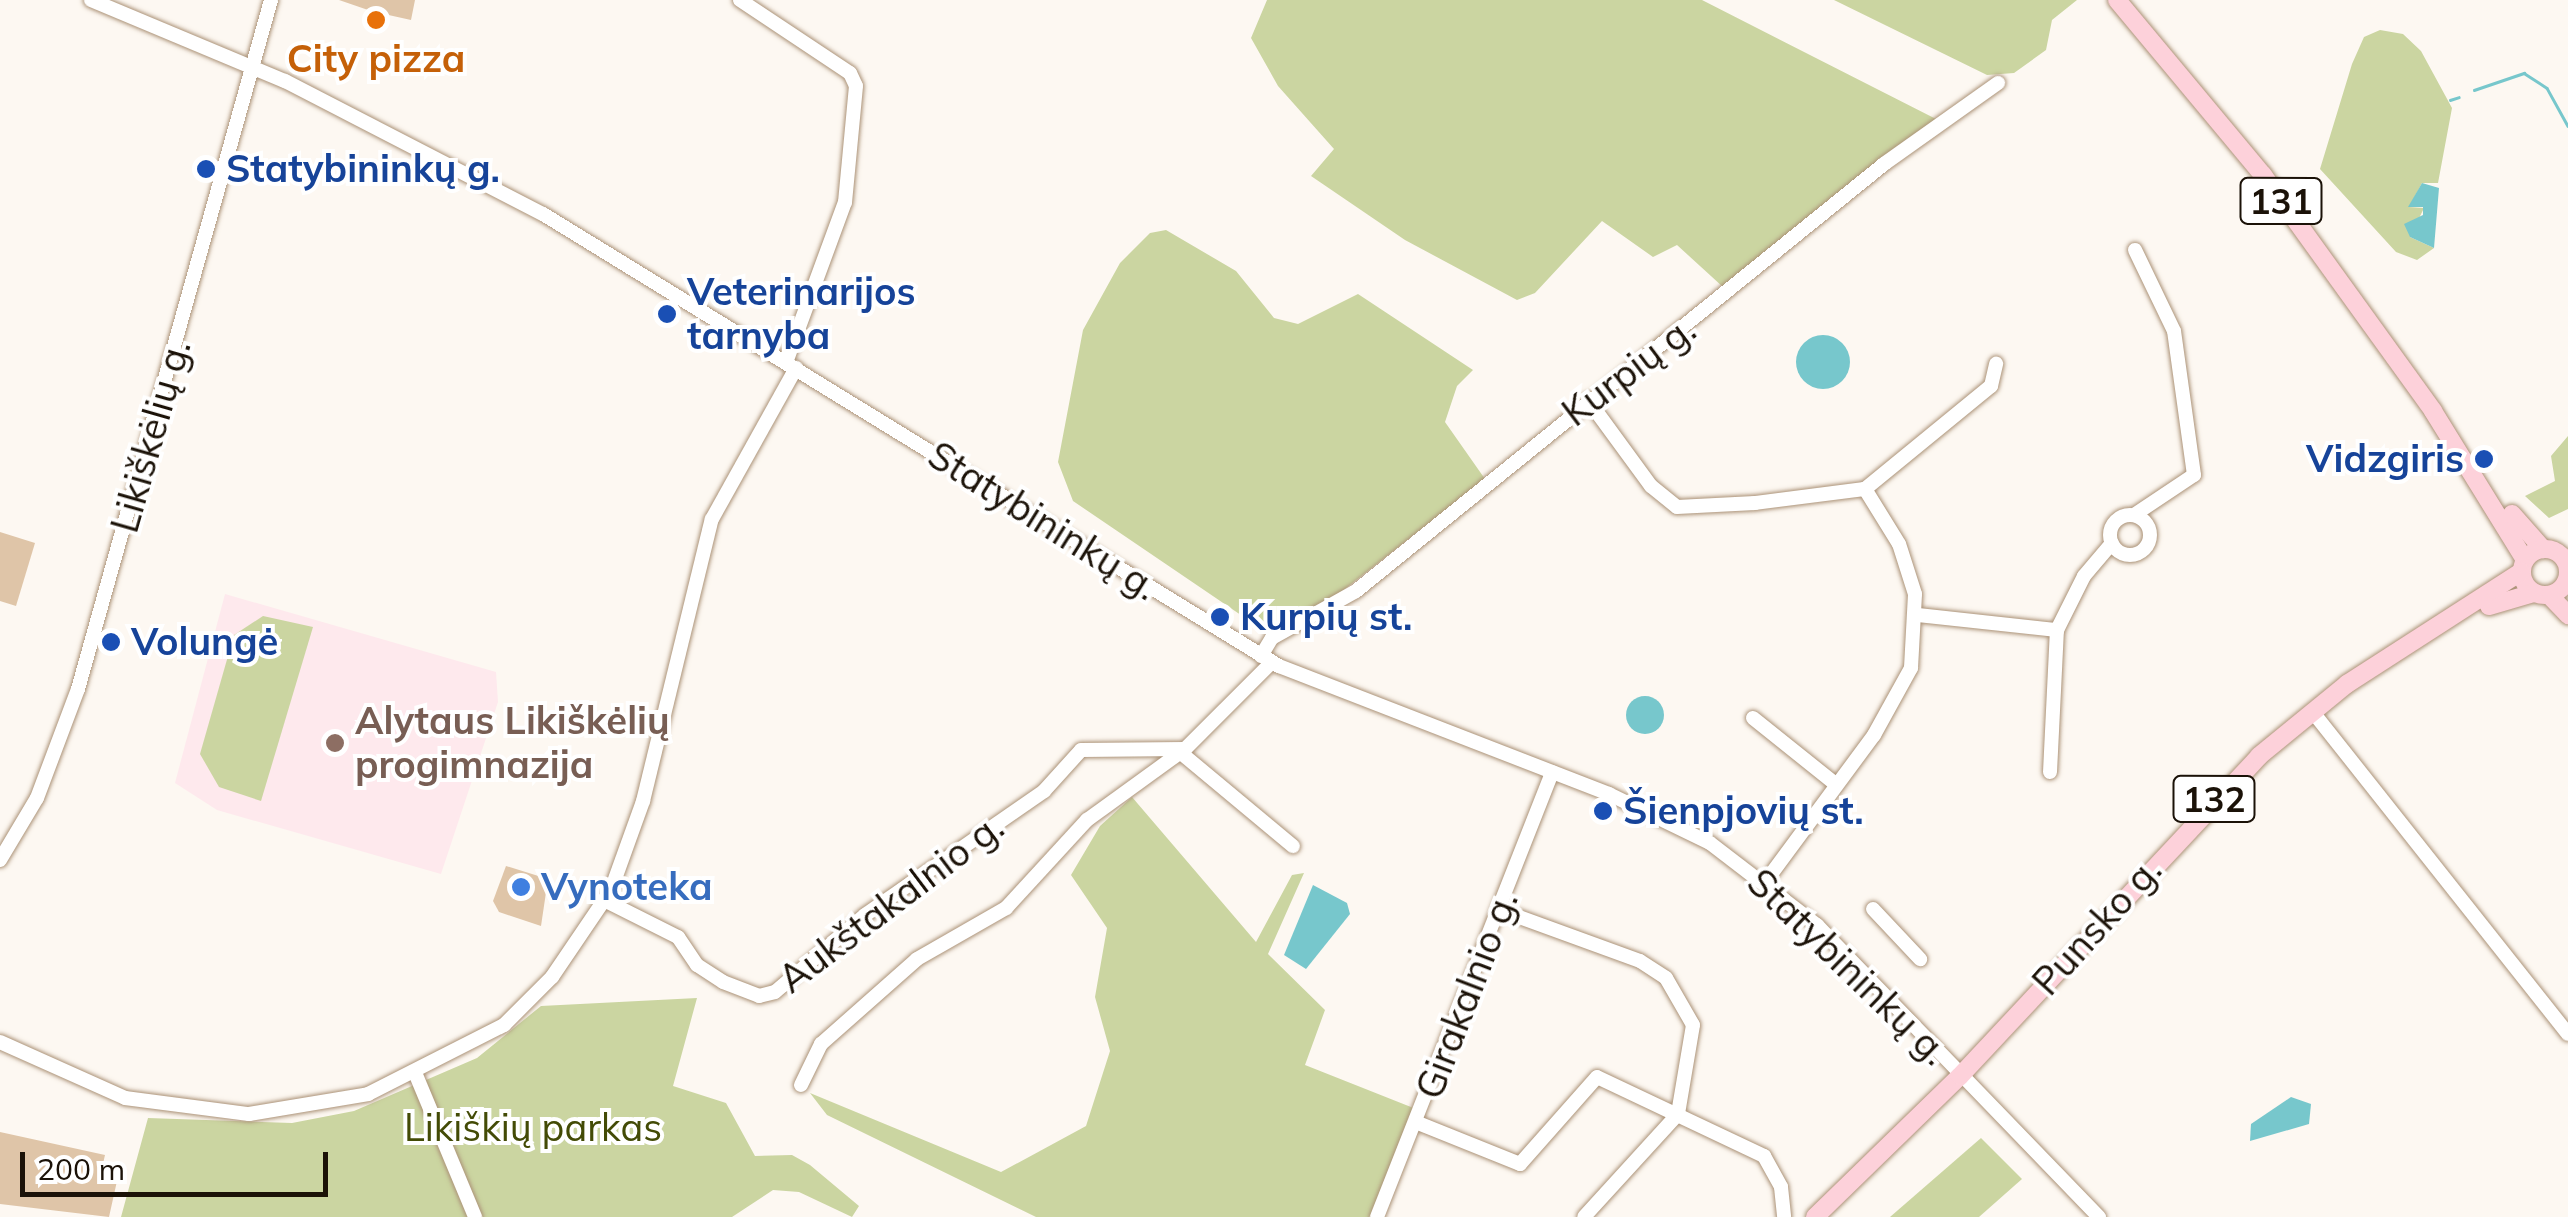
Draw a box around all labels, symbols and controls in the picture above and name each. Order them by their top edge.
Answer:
marker: City pizza [365,9,387,31]
place label: City pizza [287,36,465,82]
place label: Statybininkų g. [226,146,500,192]
marker: Statybininkų g. [195,158,217,180]
road number: 131 [2238,171,2324,231]
place label: Veterinarijos tarnyba [687,269,915,358]
marker: Veterinarijos tarnyba [656,303,678,325]
street label: Kurpių g. [1554,306,1704,436]
street label: Likiškėlių g. [102,334,200,538]
street label: Statybininkų g. [920,432,1166,610]
place label: Vidzgiris [2306,436,2464,482]
marker: Vidzgiris [2473,448,2495,470]
place label: Kurpių st. [1240,594,1412,640]
marker: Kurpių st. [1209,606,1231,628]
place label: Volungė [131,619,278,665]
marker: Volungė [100,631,122,653]
place label: Alytaus Likiškėlių progimnazija [355,698,670,788]
marker: Alytaus Likiškėlių progimnazija [324,732,346,754]
road number: 132 [2172,769,2256,829]
place label: Šienpjovių st. [1623,788,1864,834]
marker: Šienpjovių st. [1592,800,1614,822]
street label: Aukštakalnio g. [770,804,1012,1002]
street label: Punsko g. [2023,848,2171,1004]
street label: Statybininkų g. [1738,860,1958,1074]
place label: Vynoteka [541,864,712,910]
marker: Vynoteka [510,876,532,898]
street label: Girakalnio g. [1406,885,1528,1105]
park label: Likiškių parkas [404,1105,662,1151]
scale bar [25,1132,332,1194]
text: 200 m [37,1150,125,1188]

